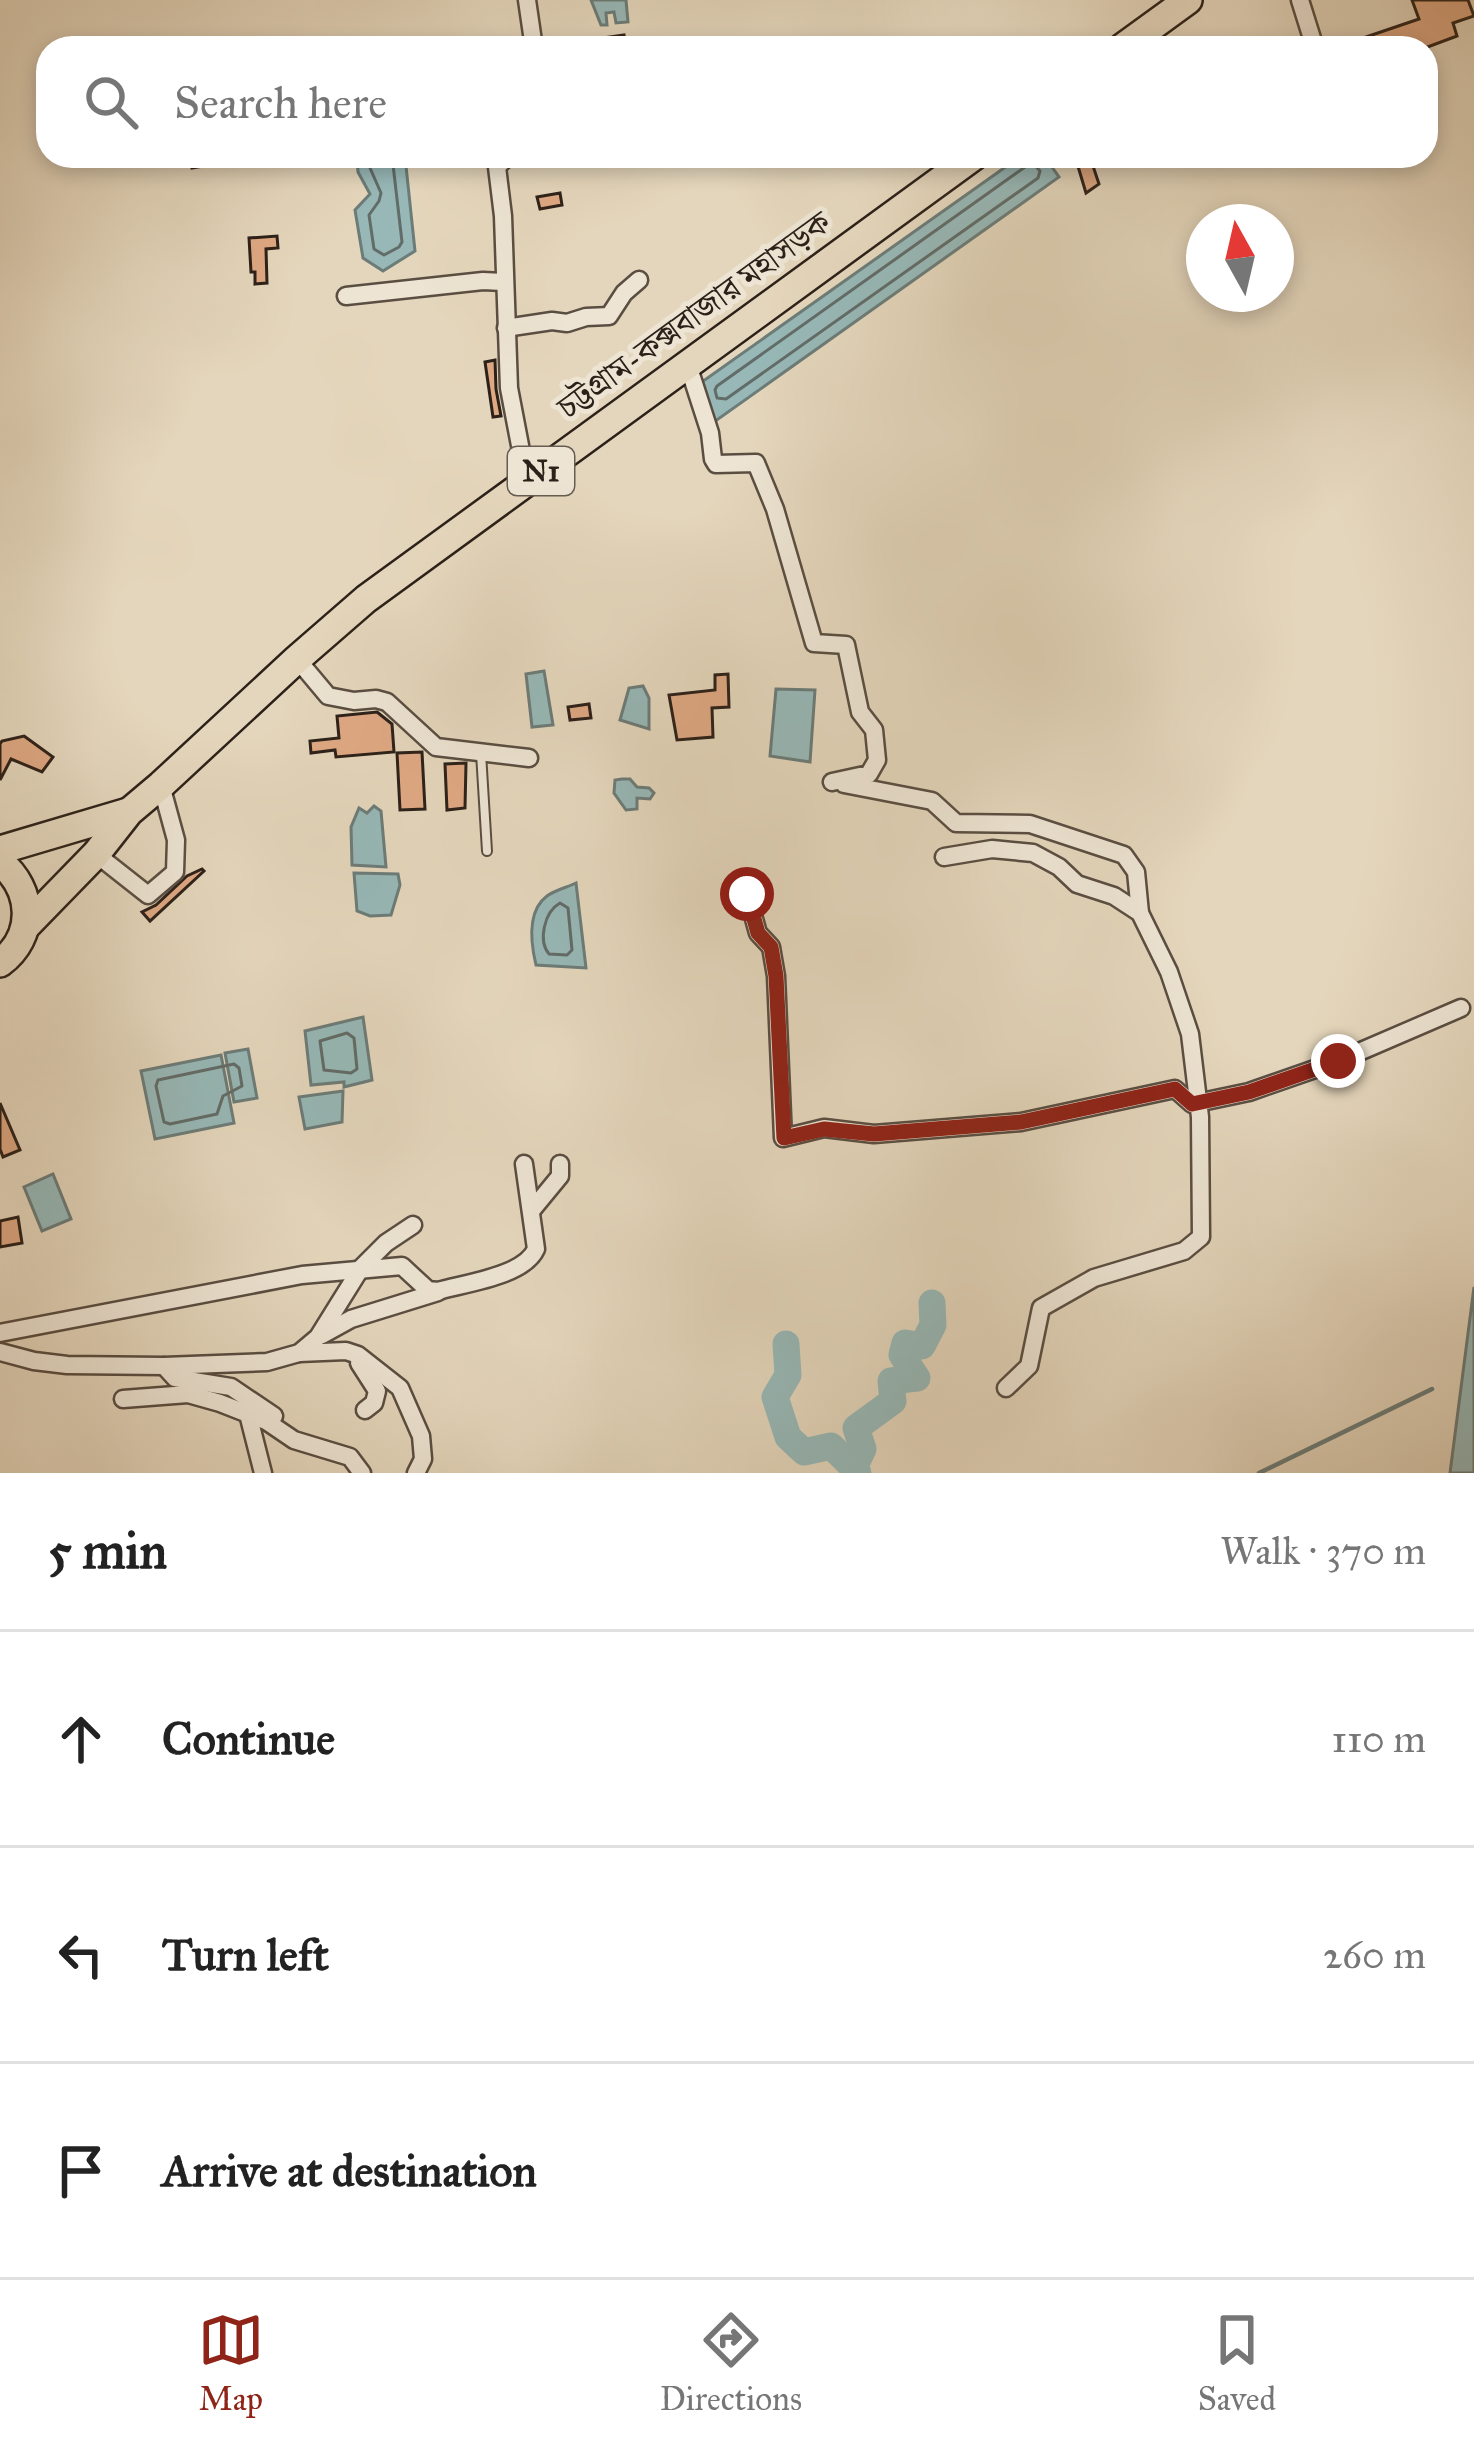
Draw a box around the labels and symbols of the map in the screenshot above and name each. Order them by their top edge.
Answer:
street label: চট্টগ্রাম-কক্সবাজার মহাসড়ক [548,201,840,428]
north arrow [1186,204,1294,312]
road number: N1 [508,447,574,495]
route start [720,867,774,921]
route end [1311,1034,1365,1088]

